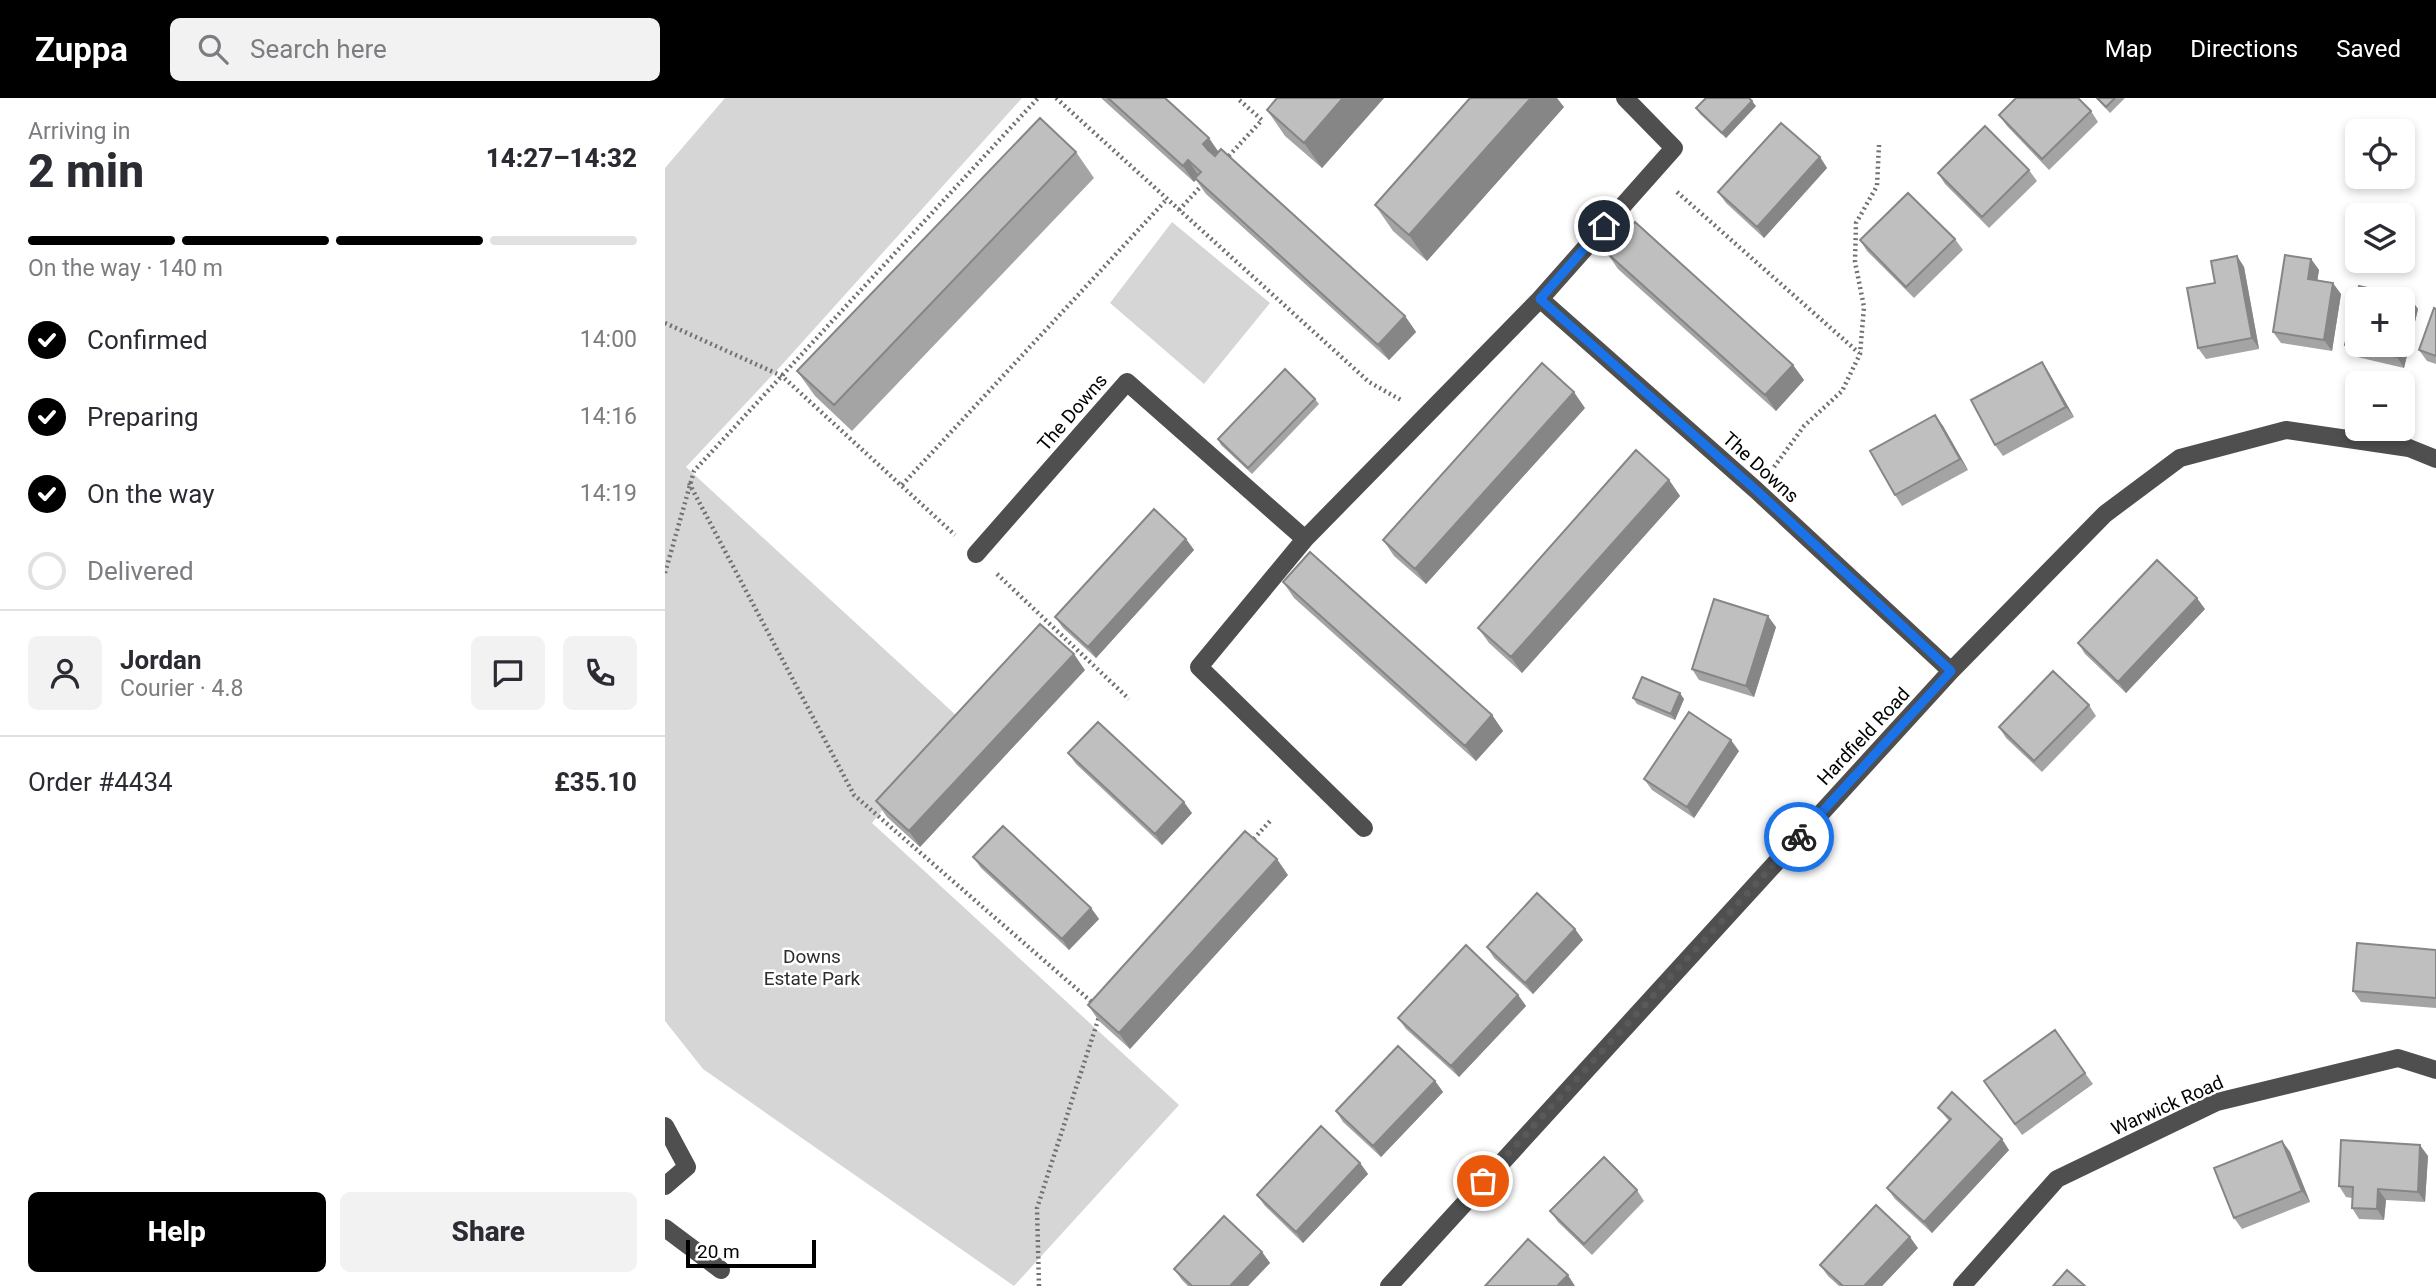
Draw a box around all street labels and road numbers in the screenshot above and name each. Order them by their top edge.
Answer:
street label: The Downs [1033,369,1112,456]
street label: The Downs [1718,427,1803,508]
street label: Hardfield Road [1812,683,1914,790]
street label: Warwick Road [2108,1070,2227,1140]

